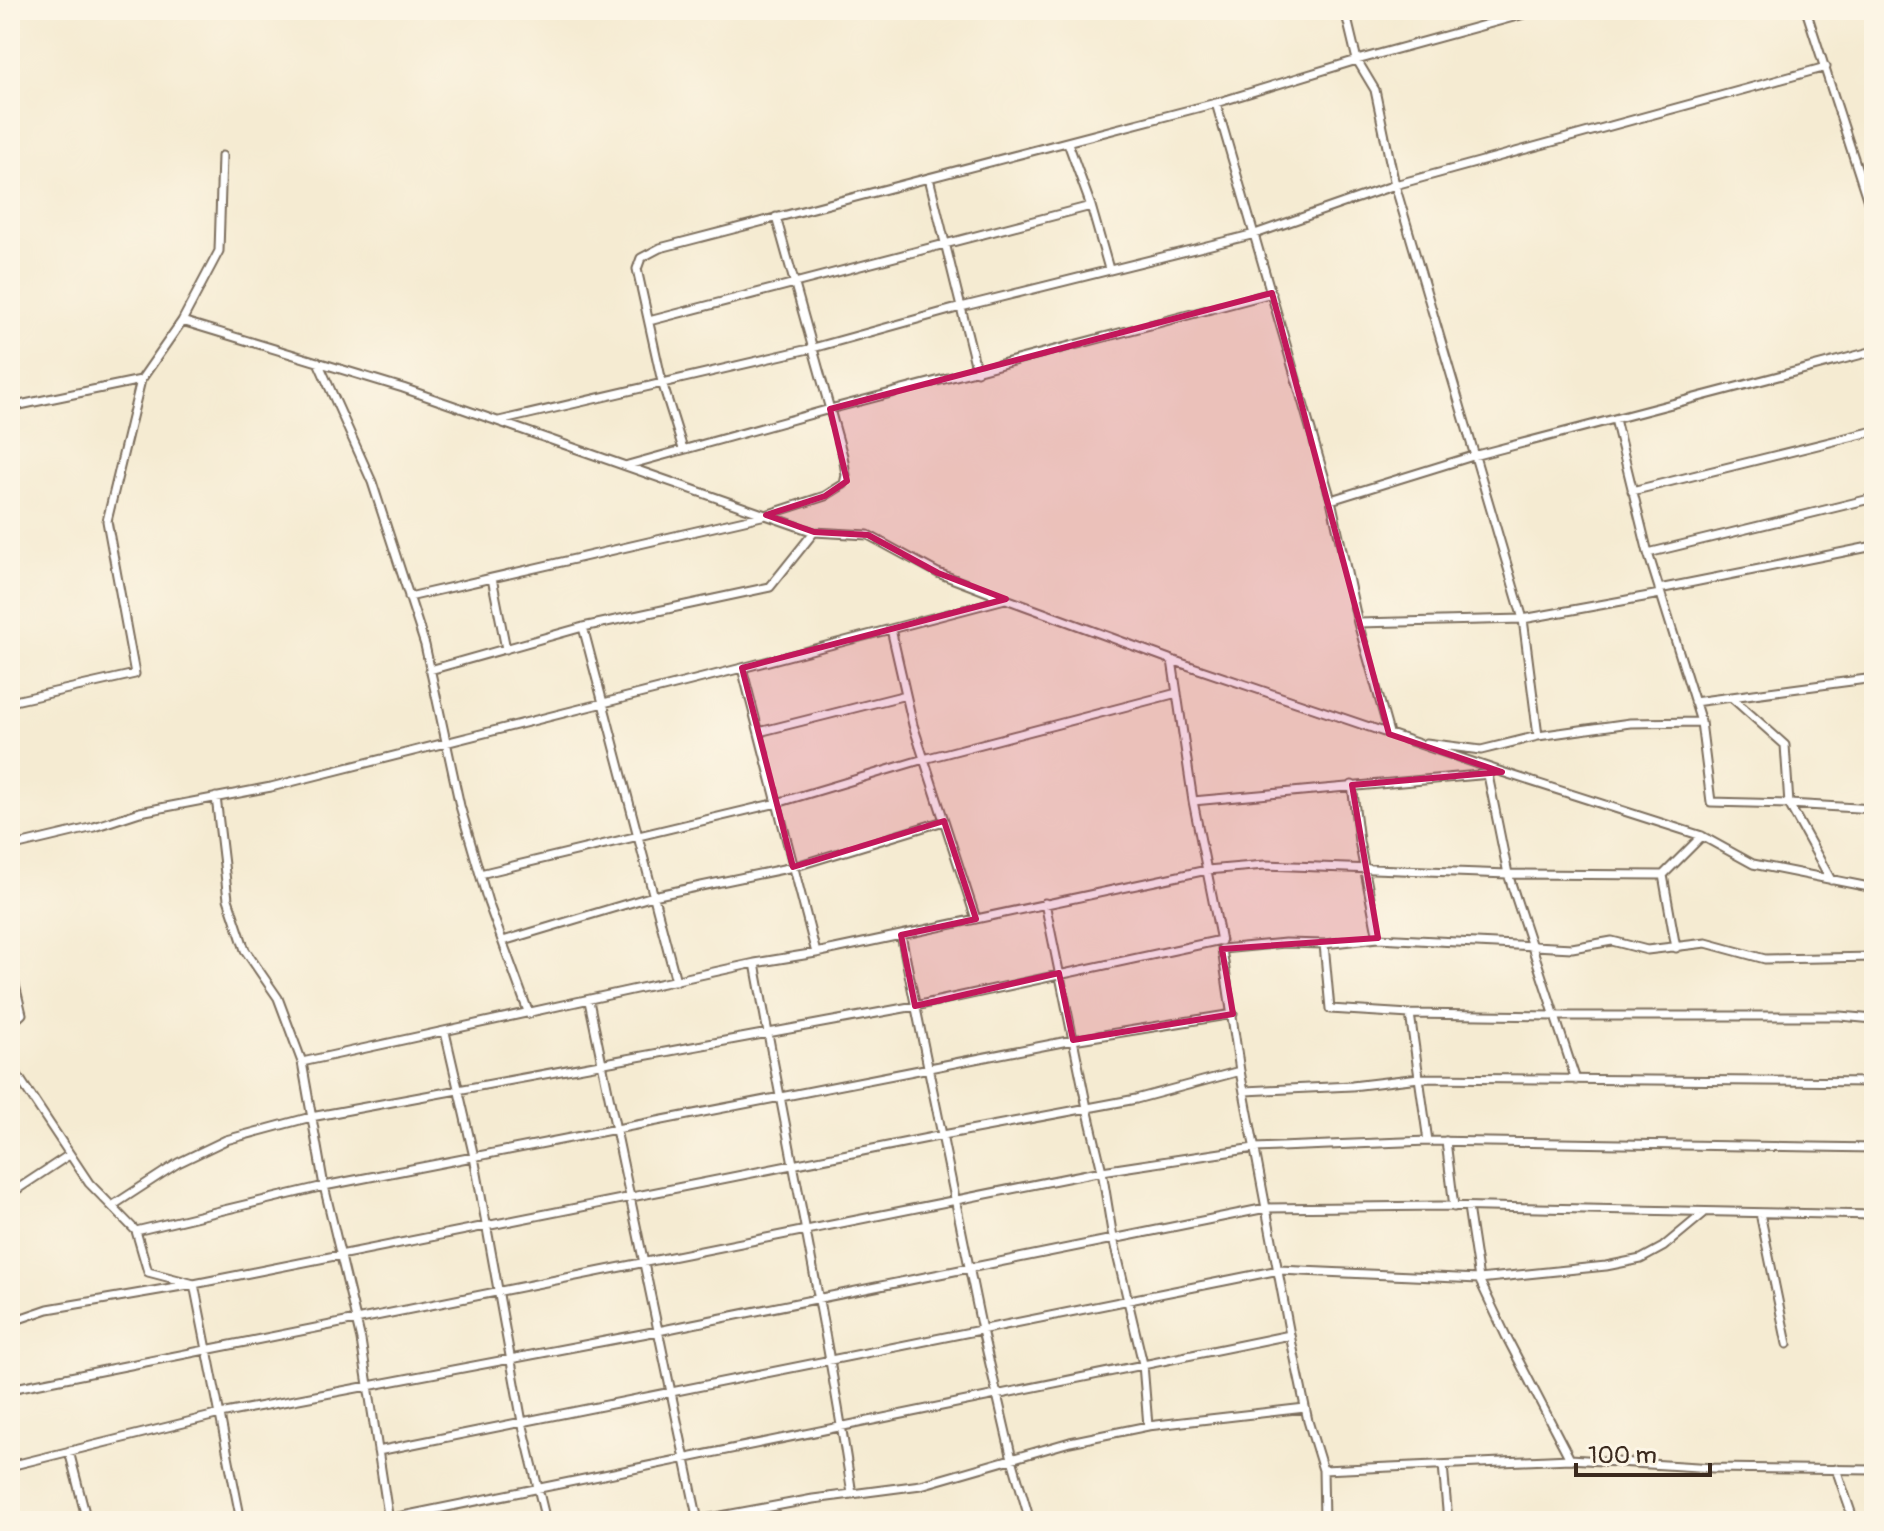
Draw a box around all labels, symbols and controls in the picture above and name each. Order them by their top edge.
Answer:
scale bar [1576,1427,1710,1477]
text: 100 m [1588,1441,1657,1470]

